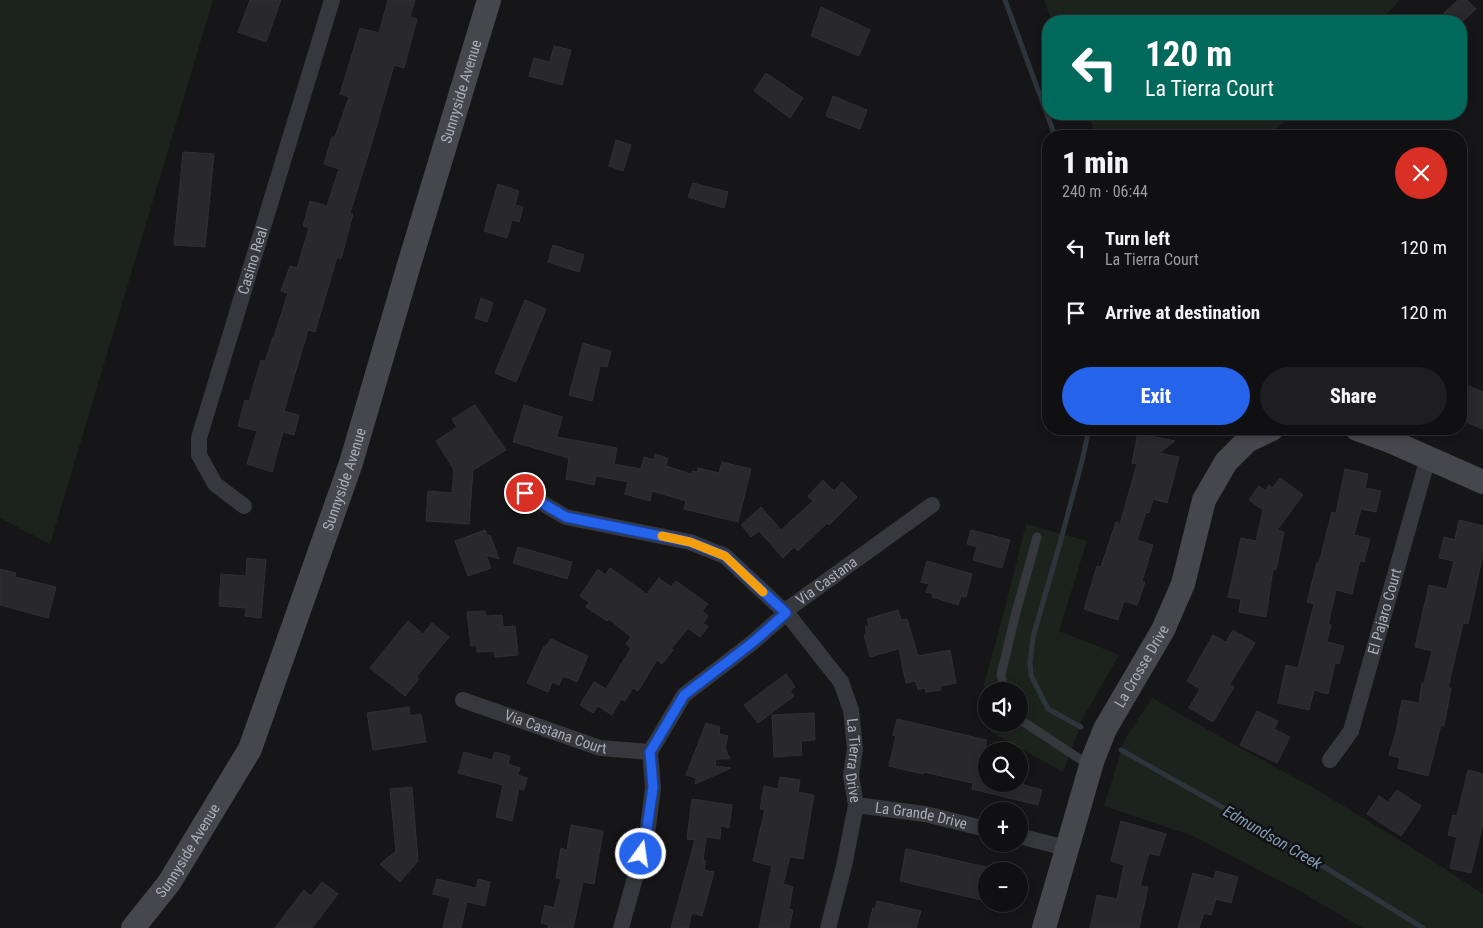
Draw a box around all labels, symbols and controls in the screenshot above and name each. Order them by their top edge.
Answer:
text: 120 m [1145,34,1232,75]
icon: left [1062,35,1127,100]
street label: Sunnyside Avenue [437,38,485,146]
text: La Tierra Court [1145,76,1274,101]
text: 1 min [1062,145,1129,180]
button: close [1395,147,1447,199]
text: 240 m · 06:44 [1062,182,1148,201]
street label: Casino Real [234,224,272,297]
text: Turn left [1105,227,1170,250]
icon: left [1062,234,1090,262]
text: 120 m [1400,236,1447,259]
text: La Tierra Court [1105,250,1199,269]
icon: arrive [1062,299,1090,327]
text: Arrive at destination [1105,301,1260,324]
text: 120 m [1400,301,1447,324]
button: Exit [1062,367,1250,425]
button: Share [1260,367,1447,425]
street label: Sunnyside Avenue [319,426,370,533]
pin [504,472,546,514]
icon: arrive [511,479,539,507]
street label: Via Castana [793,553,861,609]
street label: El Pajaro Court [1364,566,1405,656]
street label: La Crosse Drive [1111,623,1173,711]
map controls [978,682,1028,912]
button: sound [978,682,1028,732]
street label: Via Castana Court [502,706,607,757]
street label: La Tierra Drive [842,717,864,804]
button: search [978,742,1028,792]
street label: La Grande Drive [874,799,969,833]
street label: Sunnyside Avenue [152,800,224,901]
button: + [978,802,1028,852]
water label: Edmundson Creek [1220,802,1326,874]
position arrow [614,827,666,879]
button: − [978,862,1028,912]

